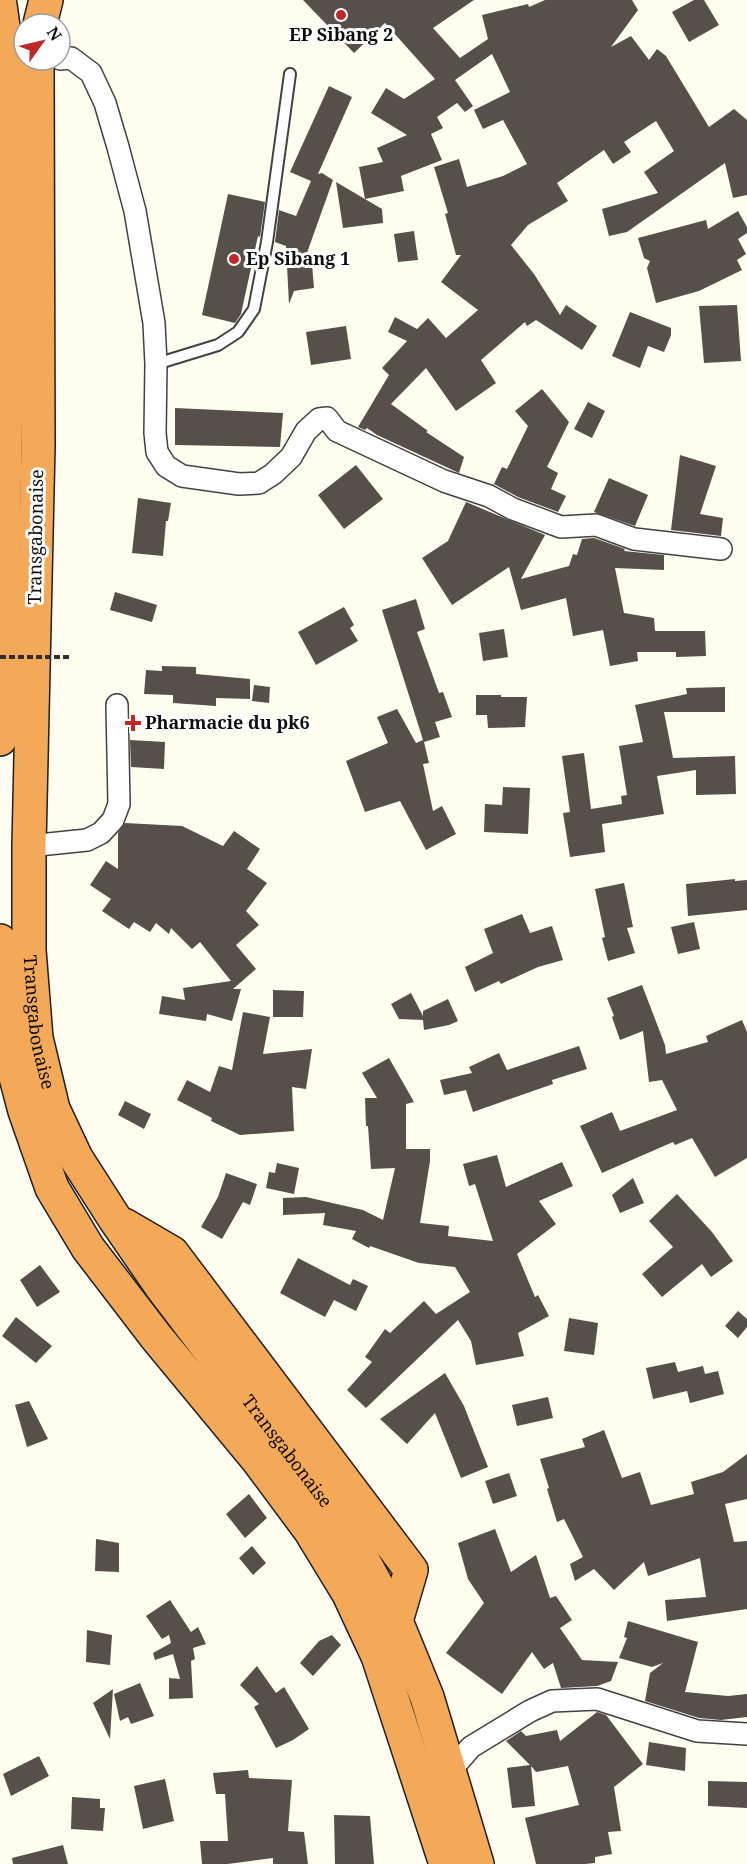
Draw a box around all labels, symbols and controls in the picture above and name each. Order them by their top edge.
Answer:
marker: EP Sibang 2 [334,8,348,22]
north arrow [12,12,72,72]
text: N [42,22,67,45]
place label: EP Sibang 2 [289,22,393,46]
place label: Ep Sibang 1 [246,246,350,270]
marker: Ep Sibang 1 [227,252,241,266]
street label: Transgabonaise [22,469,48,605]
place label: Pharmacie du pk6 [145,710,310,734]
marker: Pharmacie du pk6 [126,716,140,730]
street label: Transgabonaise [18,954,61,1092]
street label: Transgabonaise [237,1390,338,1512]

